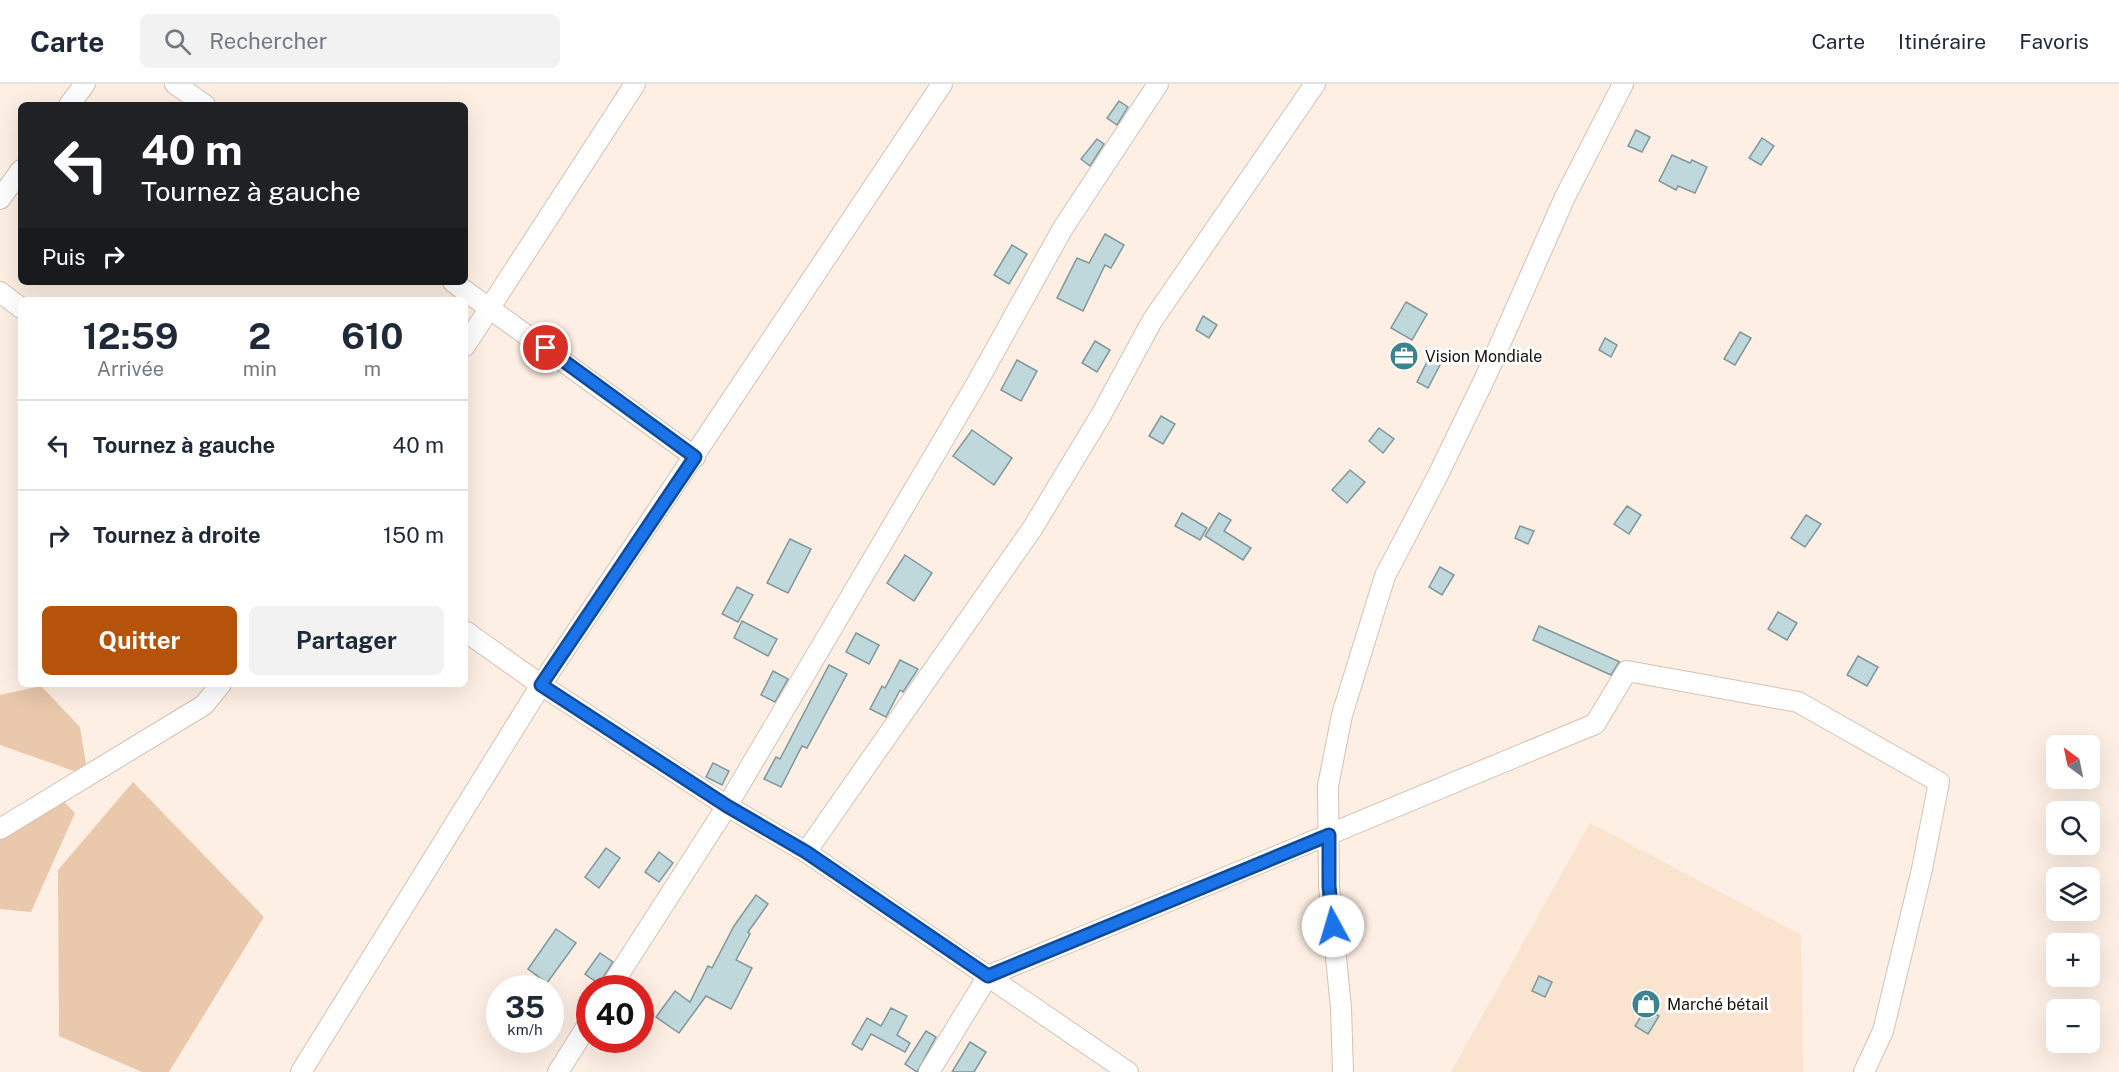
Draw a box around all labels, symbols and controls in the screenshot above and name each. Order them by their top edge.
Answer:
search box [140,14,560,68]
text: Carte [30,25,104,58]
icon: search [161,25,194,58]
text: Rechercher [209,28,327,54]
text: Carte [1811,29,1865,54]
text: Itinéraire [1898,29,1986,54]
text: Favoris [2019,29,2089,54]
text: 40 m [141,125,243,174]
icon: left [42,126,120,204]
text: Tournez à gauche [141,175,361,207]
icon: right [97,240,130,273]
text: Puis [42,244,85,270]
text: 12:59 [82,315,178,357]
text: 2 [248,315,271,357]
text: 610 [341,315,404,357]
pin [520,322,571,373]
icon: arrive [529,331,562,364]
office icon: Vision Mondiale [1388,340,1420,372]
place label: Vision Mondiale [1425,347,1542,366]
text: Arrivée [97,357,164,381]
text: min [243,357,277,381]
text: m [364,357,381,381]
icon: left [42,429,75,462]
text: Tournez à gauche [93,432,275,458]
text: 40 m [392,432,444,458]
icon: right [42,519,75,552]
text: Tournez à droite [93,522,261,548]
text: 150 m [383,522,444,548]
button: Quitter [42,606,237,675]
button: Partager [249,606,444,675]
north arrow [2046,735,2100,789]
map controls [2046,735,2100,1053]
button: search [2046,801,2100,855]
button: layers [2046,867,2100,921]
position arrow [1301,894,1365,958]
button: + [2046,933,2100,987]
speed limit sign: 40 [576,975,654,1053]
shop icon: Marché bétail [1630,988,1662,1020]
text: 35 [505,989,545,1025]
place label: Marché bétail [1667,995,1769,1014]
button: − [2046,999,2100,1053]
text: km/h [507,1021,543,1038]

